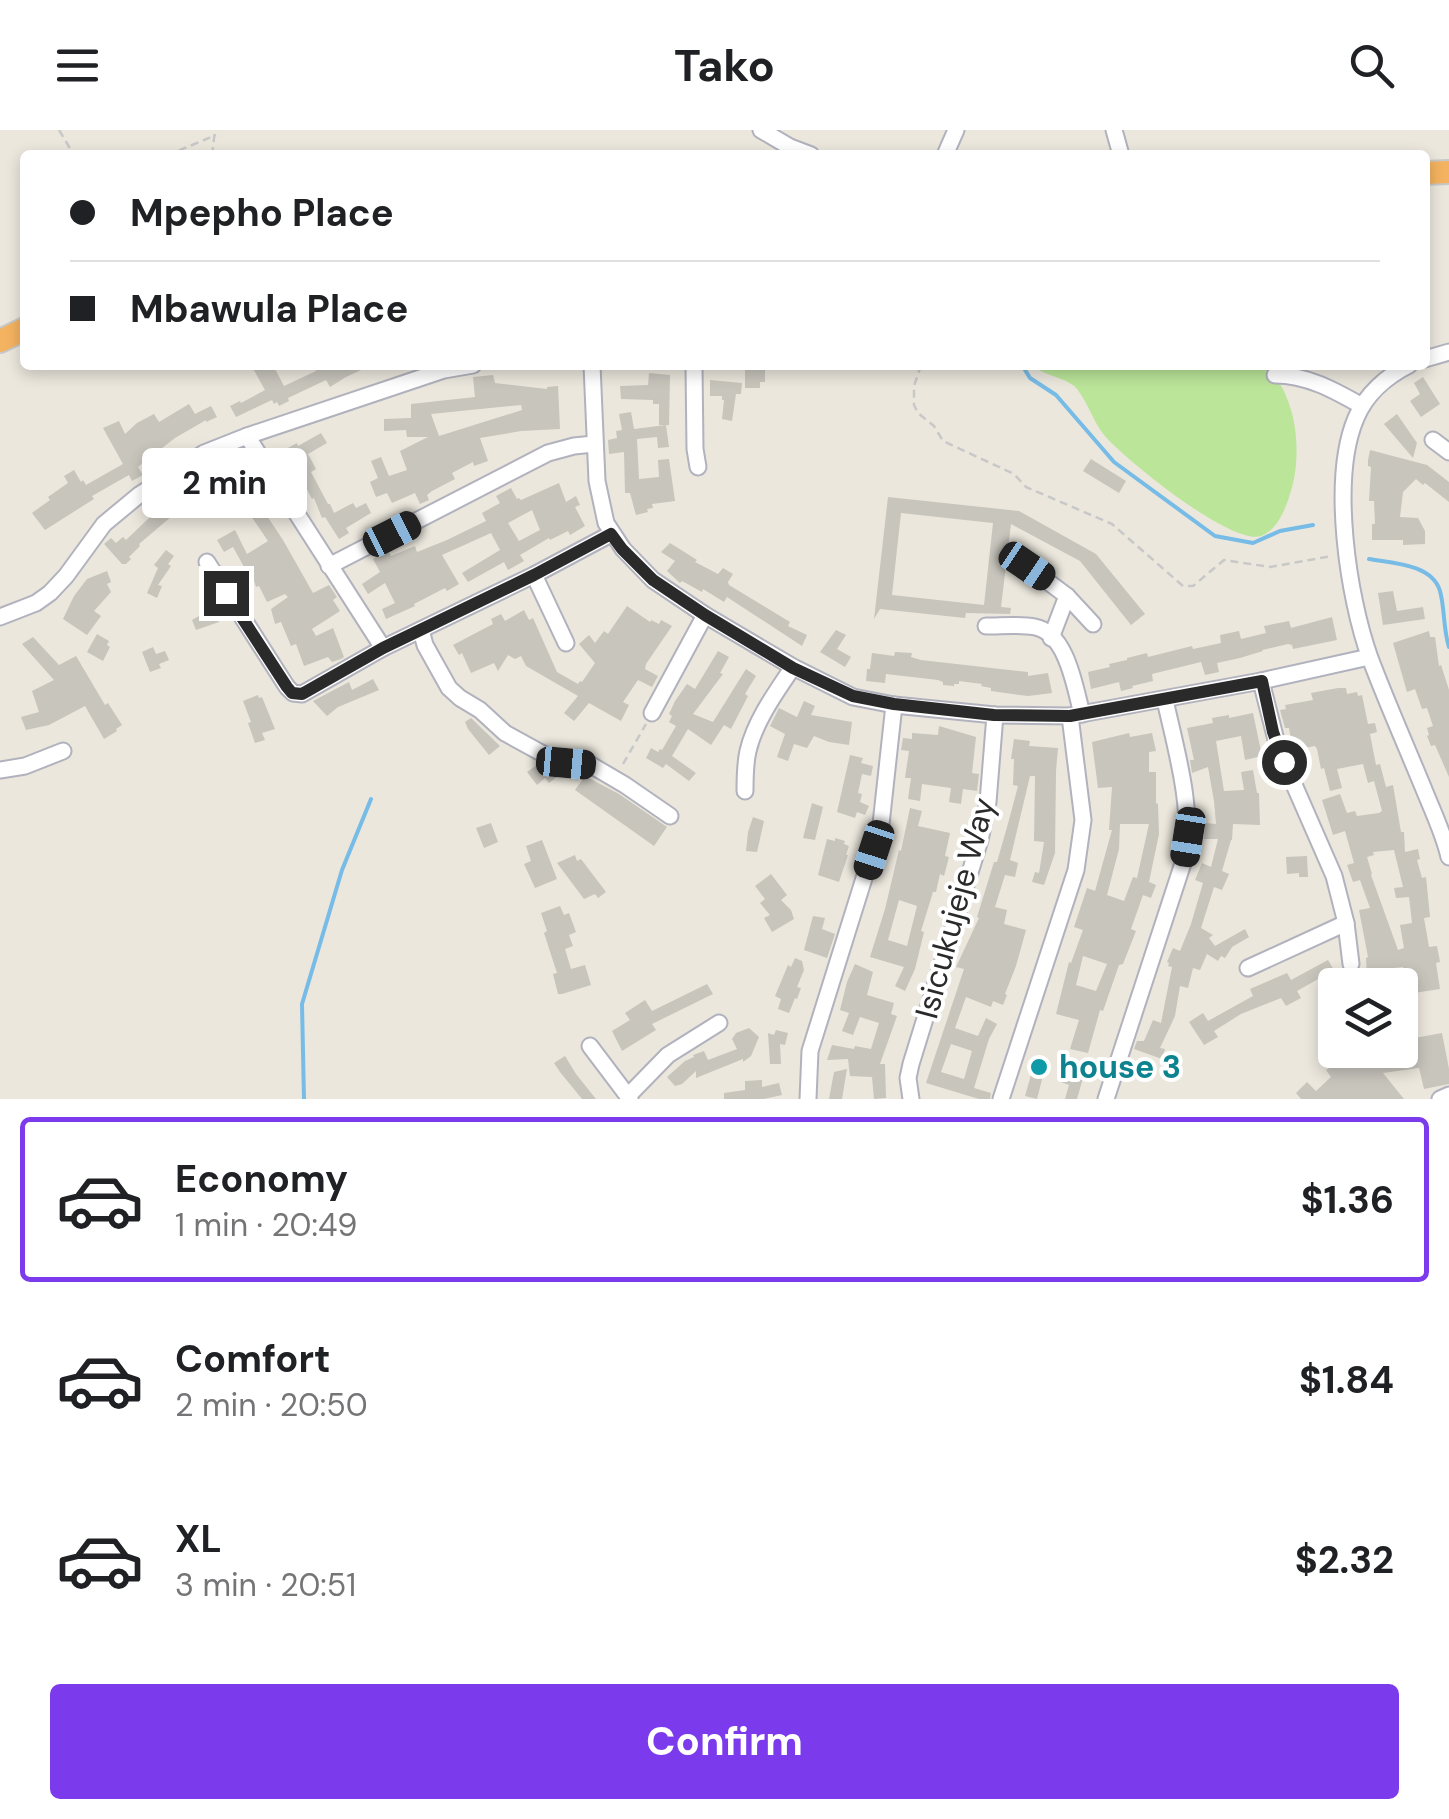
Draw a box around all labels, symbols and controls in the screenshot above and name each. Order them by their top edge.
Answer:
text: Tako [674,36,775,95]
icon: menu [50,38,105,93]
icon: search [1344,38,1399,93]
text: Mpepho Place [130,188,394,238]
text: Mbawula Place [130,284,408,334]
callout: 2 min [144,448,308,518]
text: 2 min [182,462,267,504]
car [358,507,426,561]
car [994,537,1060,595]
route end [204,571,249,616]
route start [1262,740,1307,785]
car [535,745,597,781]
street label: Isicukujeje Way [905,793,1005,1023]
car [1168,805,1208,869]
car [850,817,898,883]
map controls [1318,968,1418,1068]
button: layers [1318,968,1418,1068]
place label: house 3 [1059,1046,1181,1088]
marker: house 3 [1028,1056,1050,1078]
text: Economy [175,1154,348,1204]
icon: car [55,1155,145,1245]
text: $1.36 [1301,1175,1394,1225]
text: 1 min · 20:49 [175,1204,357,1246]
text: Comfort [175,1334,331,1384]
icon: car [55,1335,145,1425]
text: $1.84 [1299,1355,1394,1405]
text: 2 min · 20:50 [175,1384,368,1426]
text: XL [175,1514,222,1564]
icon: car [55,1515,145,1605]
text: $2.32 [1295,1535,1394,1585]
text: 3 min · 20:51 [175,1564,356,1606]
button: Confirm [50,1684,1399,1799]

